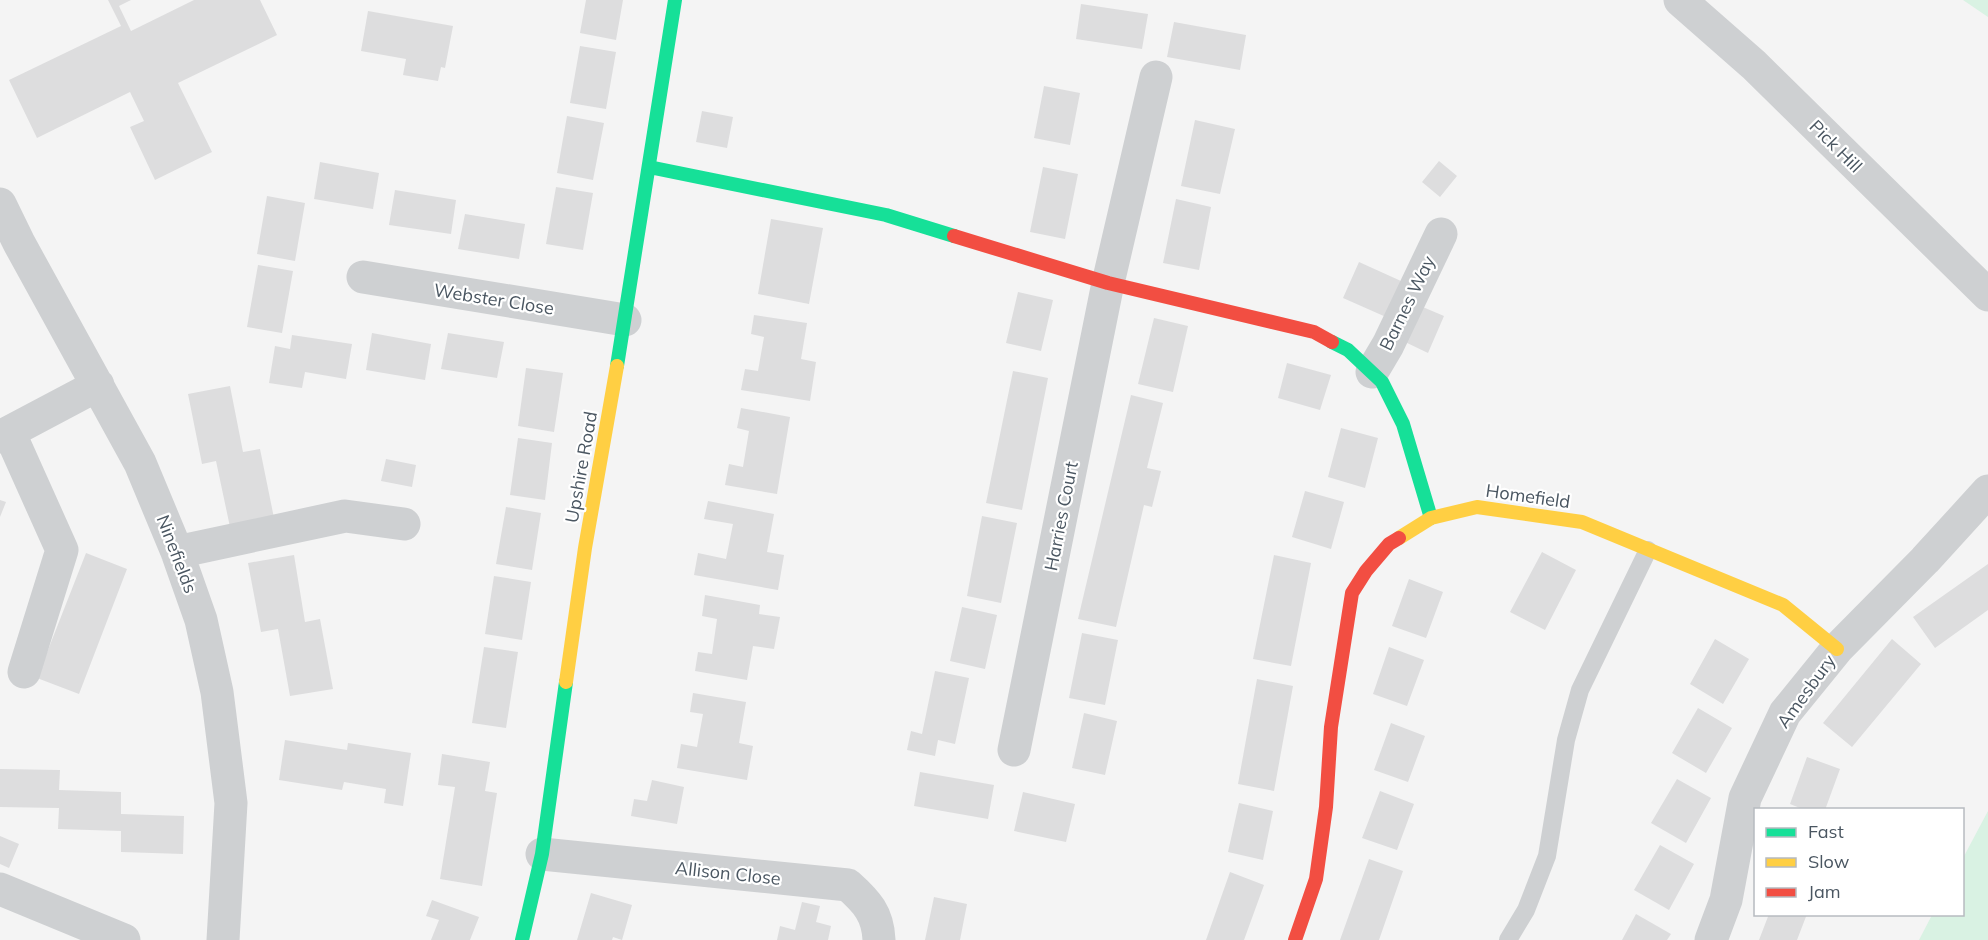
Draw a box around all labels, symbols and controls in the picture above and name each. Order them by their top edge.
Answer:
street label: Pick Hill [1805,115,1867,177]
street label: Barnes Way [1374,251,1440,354]
street label: Webster Close [432,278,556,320]
street label: Upshire Road [560,409,602,525]
street label: Harries Court [1039,459,1083,573]
street label: Homefield [1484,479,1572,513]
street label: Ninefields [152,512,202,597]
street label: Amesbury [1772,649,1841,732]
legend [1754,808,1964,916]
text: Fast [1808,820,1844,843]
text: Slow [1808,850,1850,873]
street label: Allison Close [674,856,782,890]
text: Jam [1808,880,1841,903]

